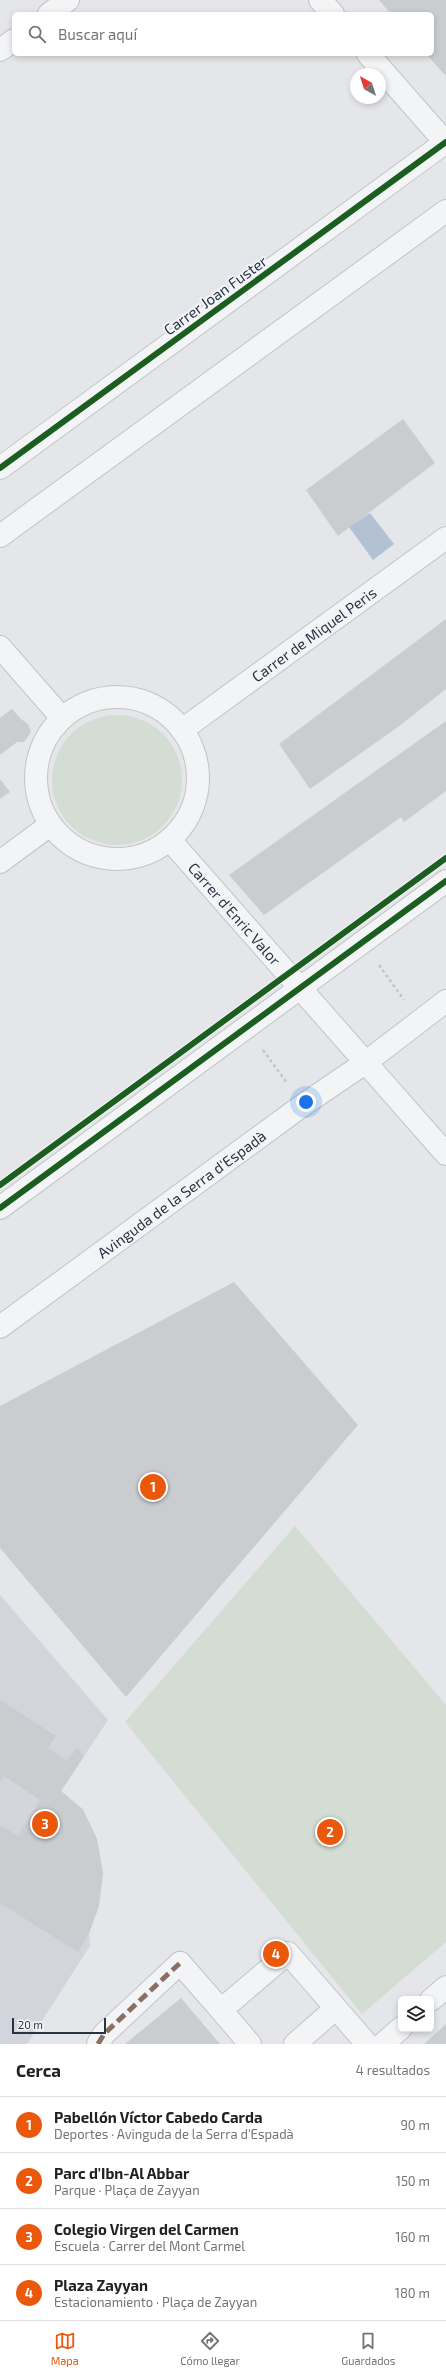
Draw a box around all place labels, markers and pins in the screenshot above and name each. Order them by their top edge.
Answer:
pin: 1 [140,1472,166,1502]
pin: 3 [32,1809,58,1839]
pin: 2 [317,1817,343,1847]
pin: 4 [263,1939,289,1969]

